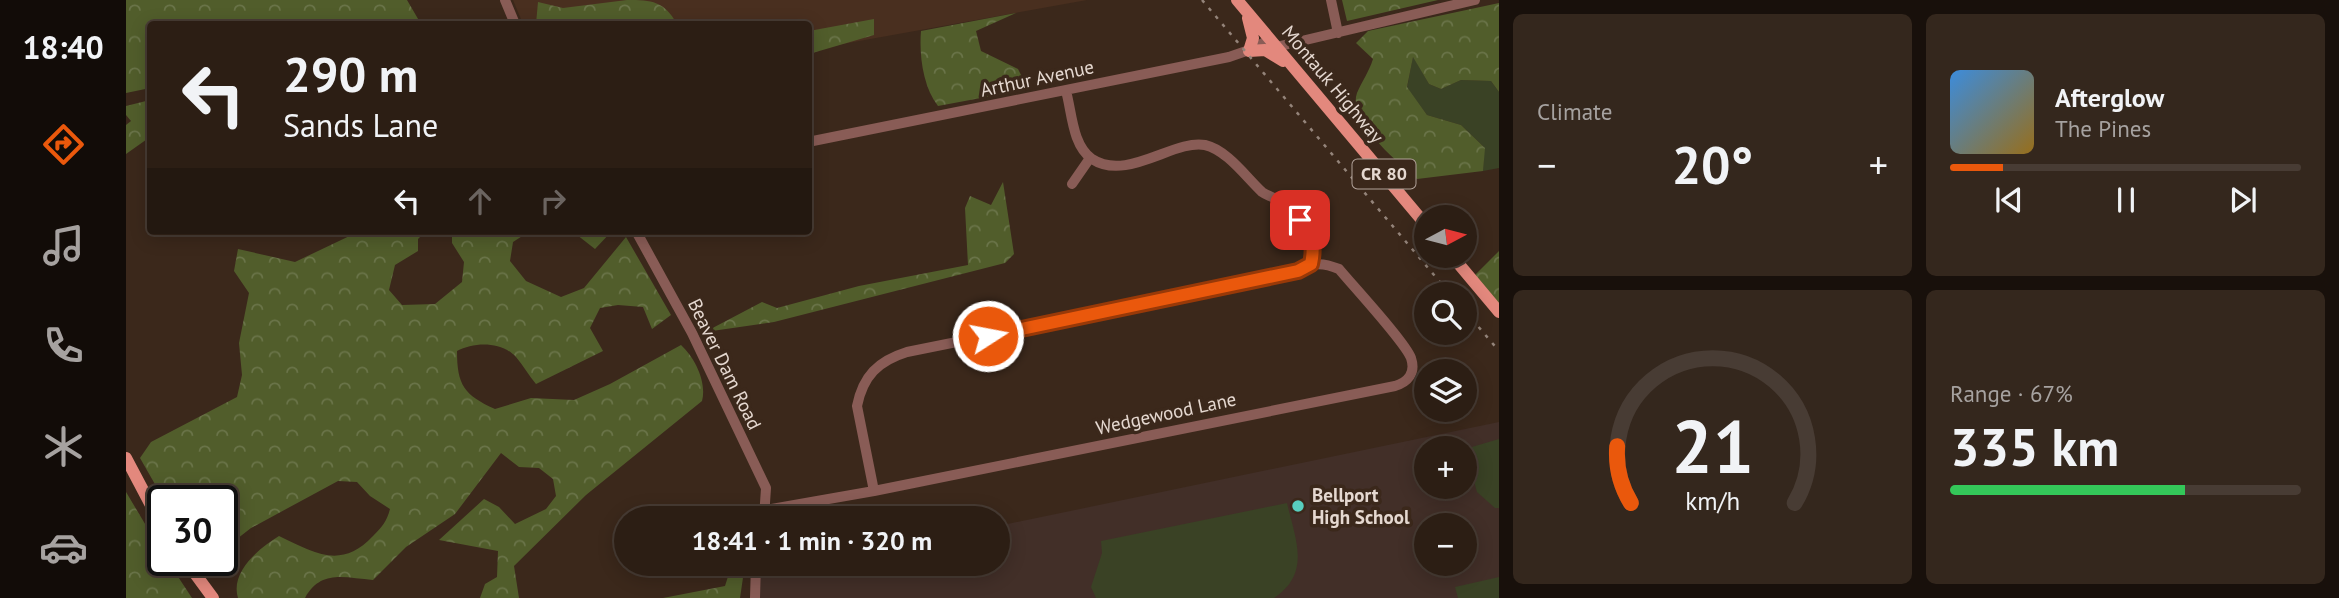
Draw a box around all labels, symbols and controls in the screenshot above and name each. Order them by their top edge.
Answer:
street label: Montauk Highway [1277,20,1389,148]
text: 18:40 [22,26,104,68]
text: 290 m [283,42,418,106]
icon: left [168,49,259,140]
street label: Arthur Avenue [978,54,1096,102]
text: Afterglow [2055,81,2164,114]
text: Climate [1537,97,1612,126]
text: Sands Lane [283,104,438,146]
text: The Pines [2055,114,2151,143]
icon: directions [39,120,88,169]
text: 20° [1672,131,1753,198]
text: − [1537,140,1556,189]
text: + [1869,140,1888,189]
road number: CR 80 [1352,160,1416,188]
icon: previous [1990,181,2028,219]
icon: pause [2107,181,2145,219]
icon: next [2224,181,2262,219]
icon: left [388,182,426,220]
icon: ahead [461,182,499,220]
icon: right [534,182,572,220]
pin [1270,190,1330,250]
icon: arrive [1281,201,1319,239]
north arrow [1414,205,1477,268]
map controls [1414,205,1477,576]
icon: music [39,221,88,270]
button: search [1414,282,1477,345]
street label: Beaver Dam Road [683,295,767,433]
position arrow [951,299,1025,373]
icon: phone [39,321,88,370]
button: layers [1414,359,1477,422]
text: Range · 67% [1950,379,2073,408]
street label: Wedgewood Lane [1094,386,1238,440]
text: 21 [1671,399,1754,493]
text: 335 km [1950,413,2119,480]
icon: climate [39,422,88,471]
button: + [1414,436,1477,499]
place label: Bellport High School [1312,483,1410,529]
speed limit sign: 30 [147,485,238,576]
text: km/h [1685,485,1740,517]
marker: Bellport High School [1290,498,1306,514]
button: − [1414,513,1477,576]
icon: car [39,523,88,572]
text: 18:41 · 1 min · 320 m [692,524,932,557]

